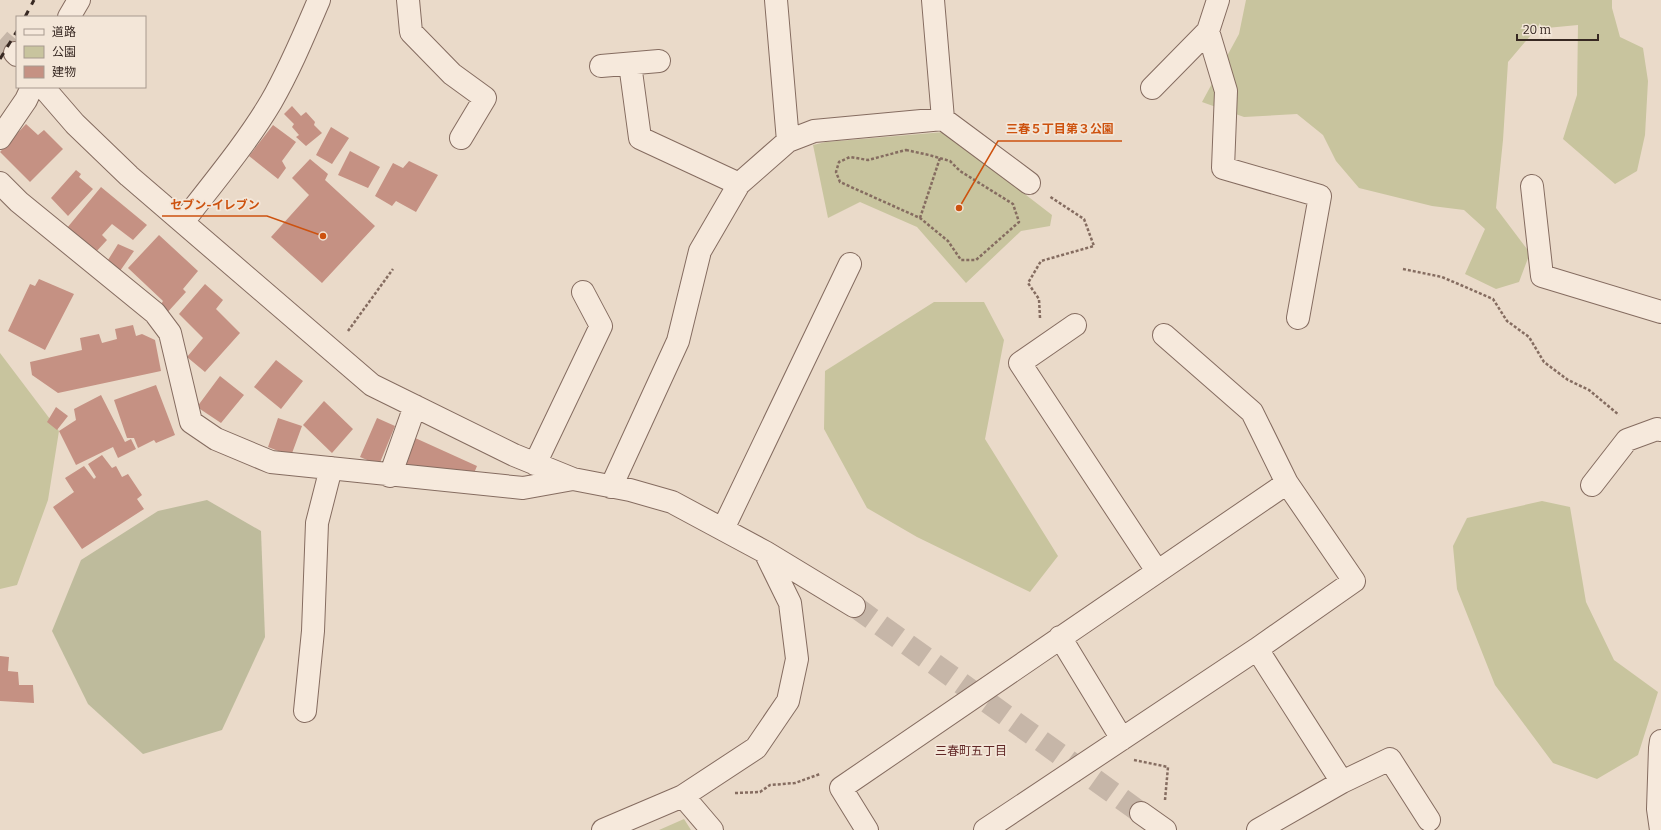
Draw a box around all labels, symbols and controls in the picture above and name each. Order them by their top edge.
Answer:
legend [16,16,146,88]
scale bar [1517,16,1598,42]
text: 20 m [1523,23,1552,37]
text: 道路 [52,25,76,39]
text: 公園 [52,45,76,59]
text: 建物 [52,65,76,79]
callout: 三春５丁目第３公園 [998,117,1122,141]
text: 三春５丁目第３公園 [1006,122,1114,136]
callout: セブン-イレブン [162,192,267,216]
text: セブン-イレブン [170,198,260,212]
district label: 三春町五丁目 [935,744,1007,758]

